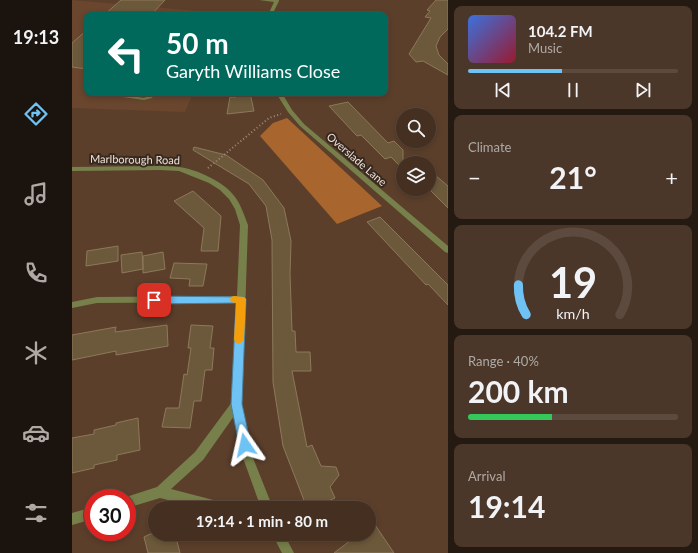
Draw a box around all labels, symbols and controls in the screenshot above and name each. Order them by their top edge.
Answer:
text: 104.2 FM [528,22,593,40]
text: 19:13 [13,26,59,48]
text: 50 m [166,26,229,60]
icon: left [100,28,152,80]
text: Music [528,40,562,56]
text: Garyth Williams Close [166,60,340,82]
icon: previous [492,79,514,101]
icon: pause [562,79,584,101]
icon: next [632,79,654,101]
icon: directions [22,100,50,128]
map controls [396,108,436,196]
button: search [396,108,436,148]
street label: Overslade Lane [325,130,390,189]
text: Climate [468,139,511,155]
street label: Marlborough Road [90,152,180,166]
button: layers [396,156,436,196]
text: 21° [549,159,597,195]
text: − [468,164,481,191]
text: + [665,164,678,191]
icon: music [22,180,50,208]
text: 19 [549,256,597,306]
icon: phone [22,259,50,287]
pin [137,283,171,317]
icon: arrive [143,289,165,311]
text: km/h [556,304,590,321]
icon: climate [22,339,50,367]
text: Range · 40% [468,353,539,369]
text: 200 km [468,373,569,409]
icon: car [22,419,50,447]
position arrow [224,424,266,466]
text: Arrival [468,468,505,484]
text: 19:14 [468,488,545,524]
speed limit sign: 30 [84,489,136,541]
icon: filters [22,499,50,527]
text: 19:14 · 1 min · 80 m [196,512,328,530]

